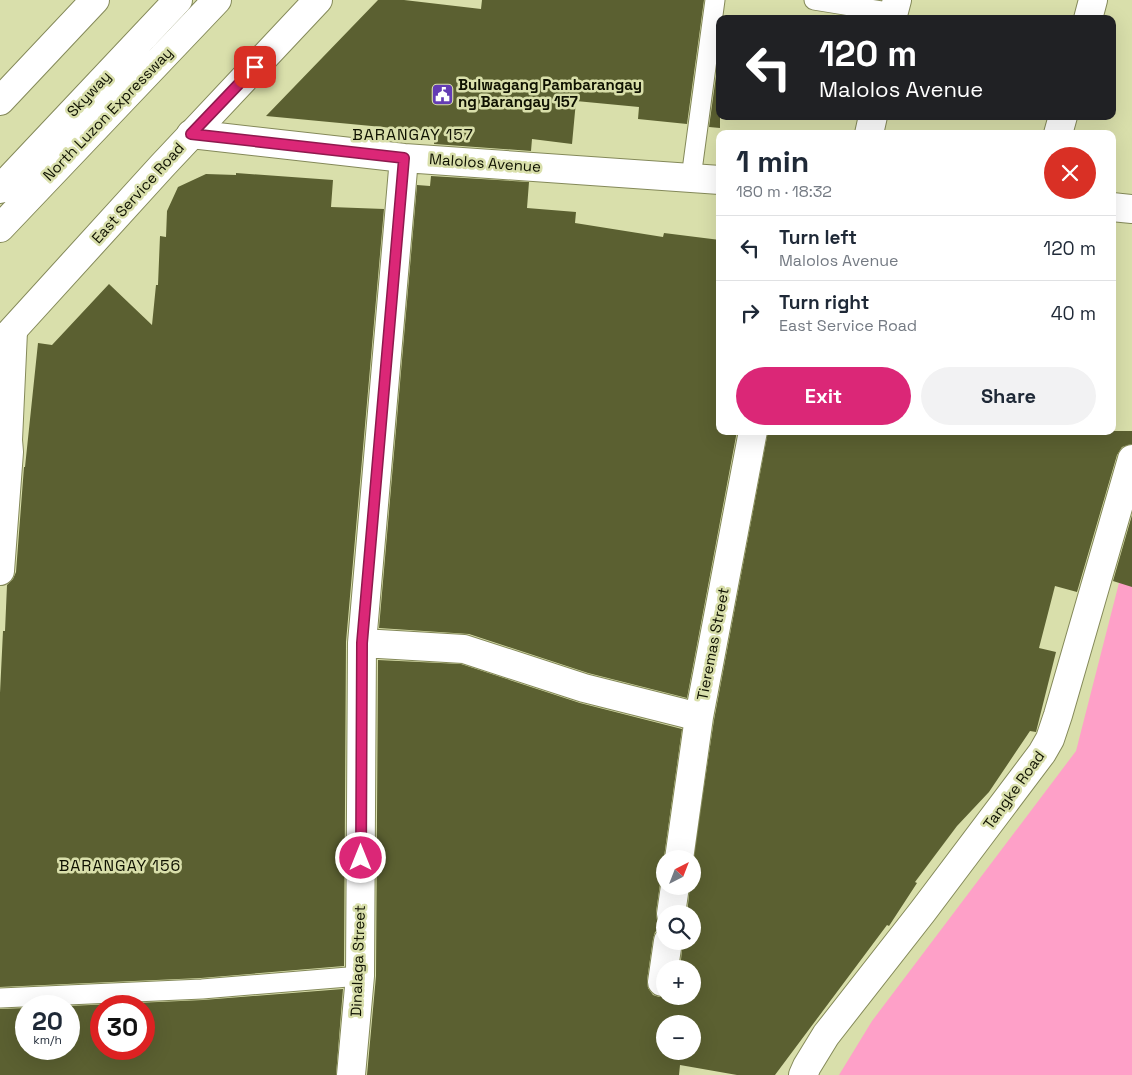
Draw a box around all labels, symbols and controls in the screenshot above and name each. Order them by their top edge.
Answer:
text: 120 m [819,32,917,76]
icon: left [736,35,801,100]
street label: North Luzon Expressway [39,43,176,184]
pin [234,46,276,88]
icon: arrive [241,53,269,81]
street label: Skyway [63,67,115,121]
place label: Bulwagang Pambarangay ng Barangay 157 [458,75,642,111]
text: Malolos Avenue [819,75,983,103]
public building icon: Bulwagang Pambarangay ng Barangay 157 [430,82,454,106]
district label: BARANGAY 157 [352,124,474,145]
street label: East Service Road [87,138,188,247]
text: 1 min [736,142,809,181]
button: close [1044,147,1096,199]
street label: Malolos Avenue [428,149,542,176]
text: 180 m · 18:32 [736,181,832,202]
text: Turn left [779,225,857,250]
icon: left [736,234,764,262]
text: 120 m [1043,236,1096,261]
text: Malolos Avenue [779,250,899,271]
text: Turn right [779,290,869,315]
icon: right [736,299,764,327]
text: 40 m [1051,301,1096,326]
text: East Service Road [779,315,917,336]
button: Exit [736,367,911,425]
button: Share [921,367,1096,425]
street label: Tieremas Street [692,586,733,702]
street label: Tangke Road [979,747,1048,833]
position arrow [334,831,386,883]
north arrow [656,850,701,895]
map controls [656,850,701,1060]
district label: BARANGAY 156 [59,855,181,876]
street label: Dinalaga Street [346,905,369,1017]
button: search [656,905,701,950]
button: + [656,960,701,1005]
speed limit sign: 30 [90,995,155,1060]
text: 20 [32,1005,63,1037]
button: − [656,1015,701,1060]
text: km/h [33,1032,62,1048]

